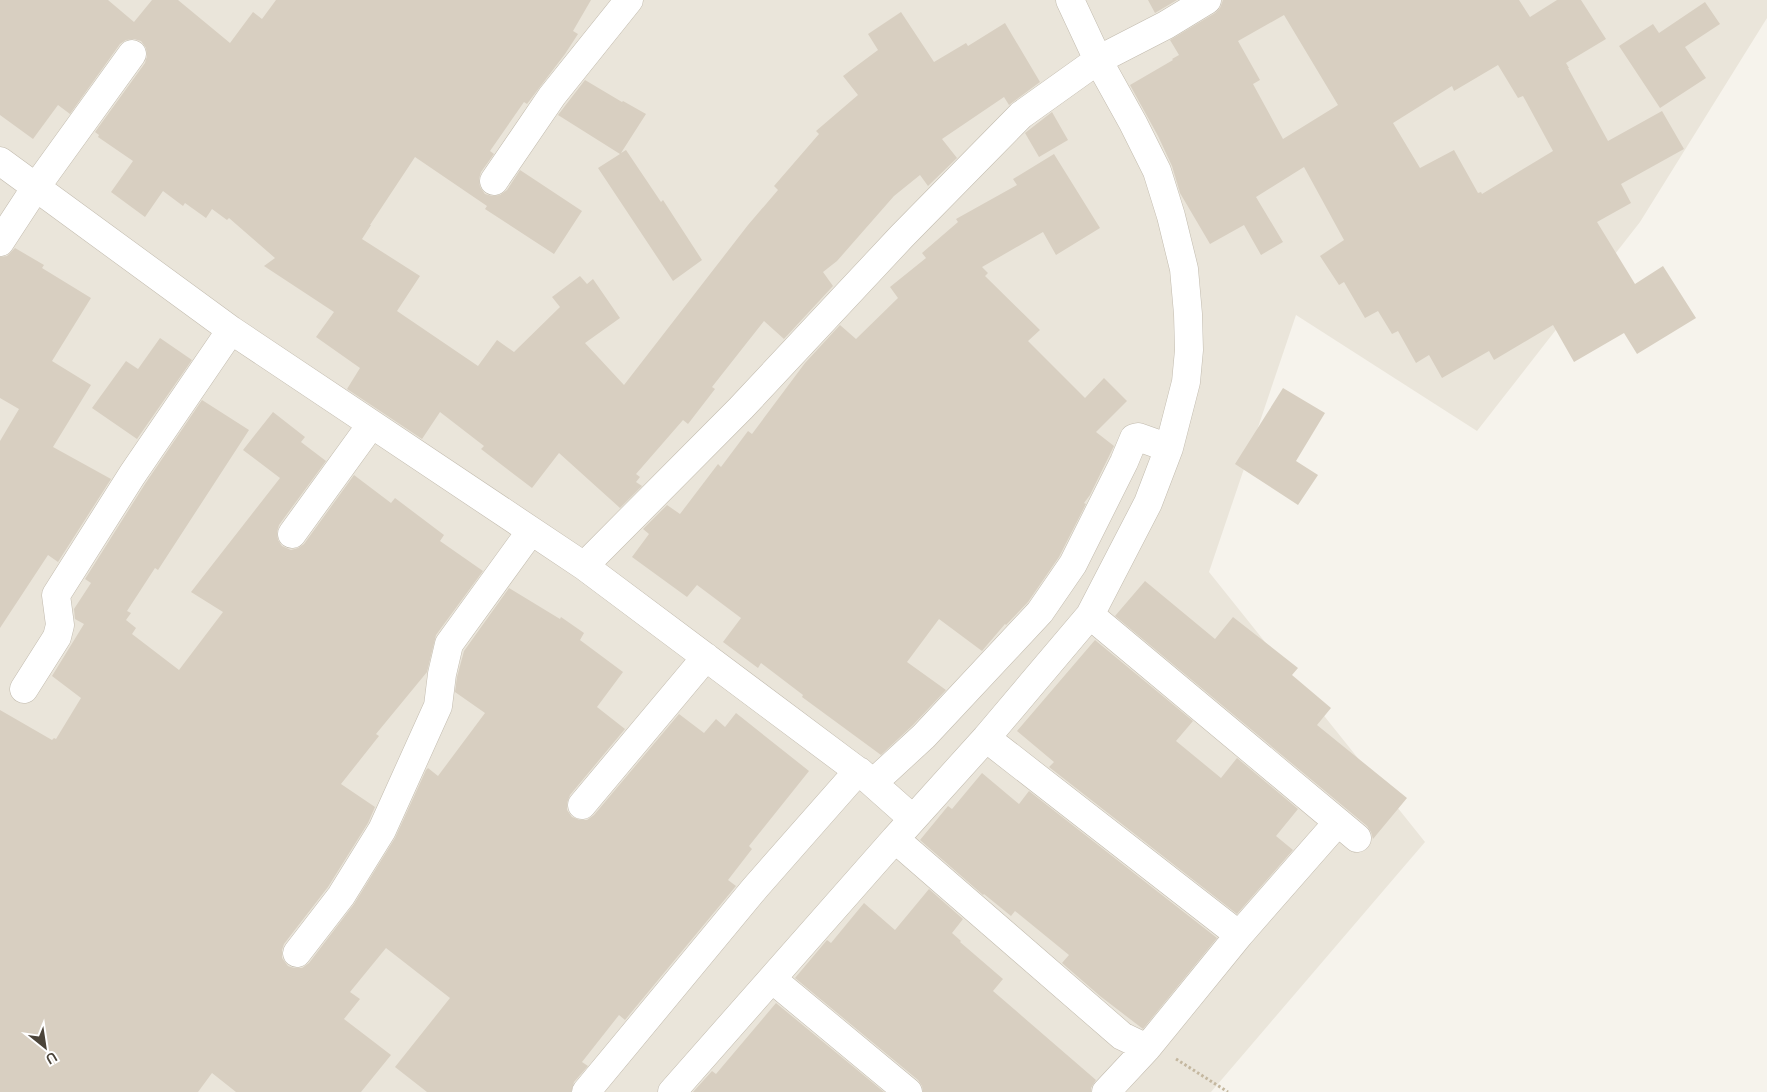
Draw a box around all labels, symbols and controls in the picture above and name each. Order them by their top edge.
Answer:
north arrow [20,1022,70,1072]
text: U [43,1048,60,1069]

